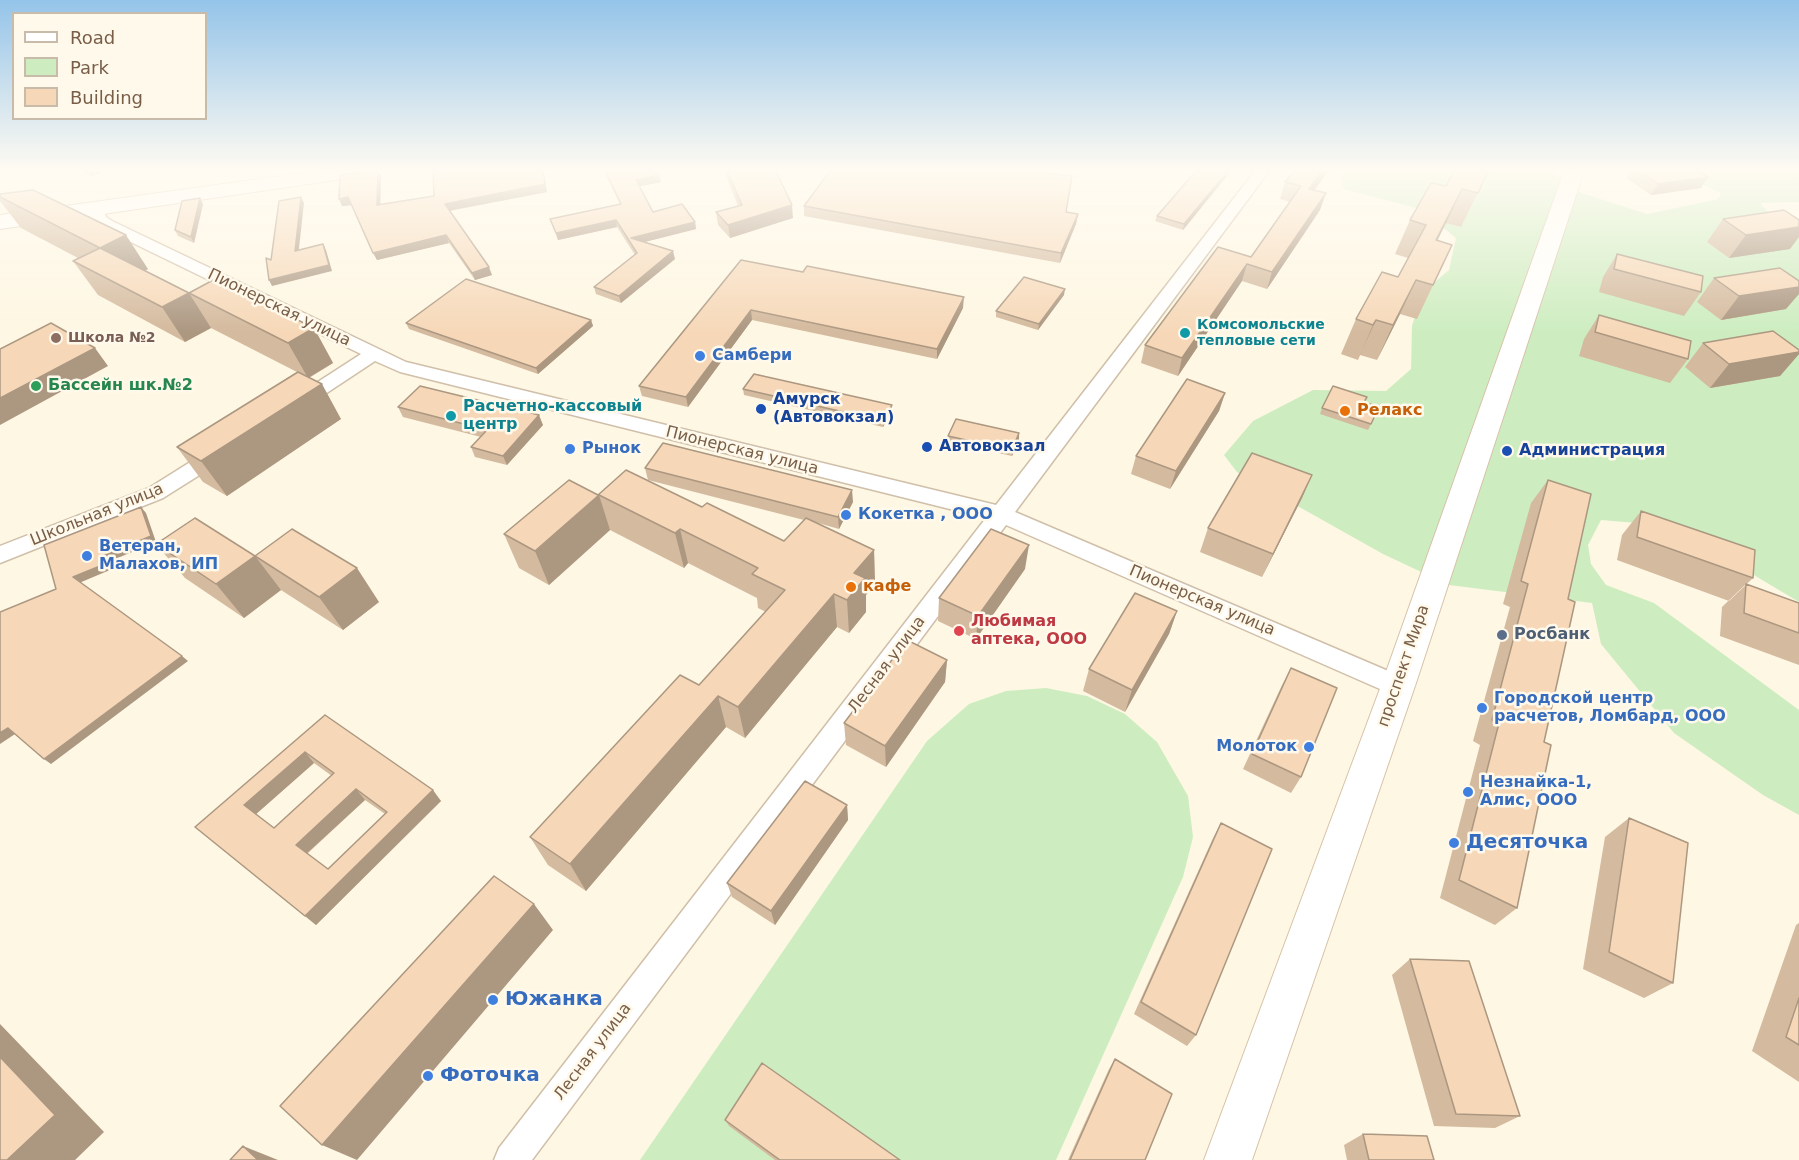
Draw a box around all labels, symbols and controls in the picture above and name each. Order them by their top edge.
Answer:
legend [12,12,207,120]
text: Road [70,27,115,48]
text: Park [70,57,109,78]
text: Building [70,87,143,108]
street label: Пионерская улица [204,265,354,351]
place label: Комсомольские тепловые сети [1197,317,1325,350]
marker: Комсомольские тепловые сети [1178,326,1192,340]
place label: Школа №2 [68,330,156,346]
marker: Школа №2 [49,331,63,345]
place label: Самбери [712,346,792,366]
marker: Самбери [693,349,707,363]
place label: Бассейн шк.№2 [48,376,193,396]
marker: Бассейн шк.№2 [29,379,43,393]
place label: Амурск (Автовокзал) [773,390,894,428]
place label: Расчетно-кассовый центр [463,397,642,435]
place label: Релакс [1357,401,1422,421]
marker: Амурск (Автовокзал) [754,402,768,416]
marker: Релакс [1338,404,1352,418]
marker: Расчетно-кассовый центр [444,409,458,423]
street label: Пионерская улица [664,423,820,479]
place label: Автовокзал [939,437,1046,457]
place label: Рынок [582,439,641,459]
marker: Автовокзал [920,440,934,454]
place label: Администрация [1519,441,1665,461]
marker: Рынок [563,442,577,456]
marker: Администрация [1500,444,1514,458]
street label: Школьная улица [28,480,166,550]
place label: Кокетка , ООО [858,505,993,525]
marker: Кокетка , ООО [839,508,853,522]
place label: Ветеран, Малахов, ИП [99,537,218,575]
marker: Ветеран, Малахов, ИП [80,549,94,563]
street label: Пионерская улица [1126,562,1278,640]
place label: кафе [863,577,911,597]
marker: кафе [844,580,858,594]
street label: проспект Мира [1374,602,1434,730]
place label: Любимая аптека, ООО [971,612,1087,650]
street label: Лесная улица [844,613,930,717]
marker: Любимая аптека, ООО [952,624,966,638]
place label: Росбанк [1514,625,1590,645]
marker: Росбанк [1495,628,1509,642]
place label: Городской центр расчетов, Ломбард, ООО [1494,689,1726,727]
marker: Городской центр расчетов, Ломбард, ООО [1475,701,1489,715]
place label: Молоток [1216,737,1297,757]
marker: Молоток [1302,740,1316,754]
place label: Незнайка-1, Алис, ООО [1480,773,1592,811]
marker: Незнайка-1, Алис, ООО [1461,785,1475,799]
place label: Десяточка [1466,831,1588,855]
marker: Десяточка [1447,836,1461,850]
place label: Южанка [505,988,603,1012]
marker: Южанка [486,993,500,1007]
street label: Лесная улица [550,1000,636,1104]
place label: Фоточка [440,1064,540,1088]
marker: Фоточка [421,1069,435,1083]

